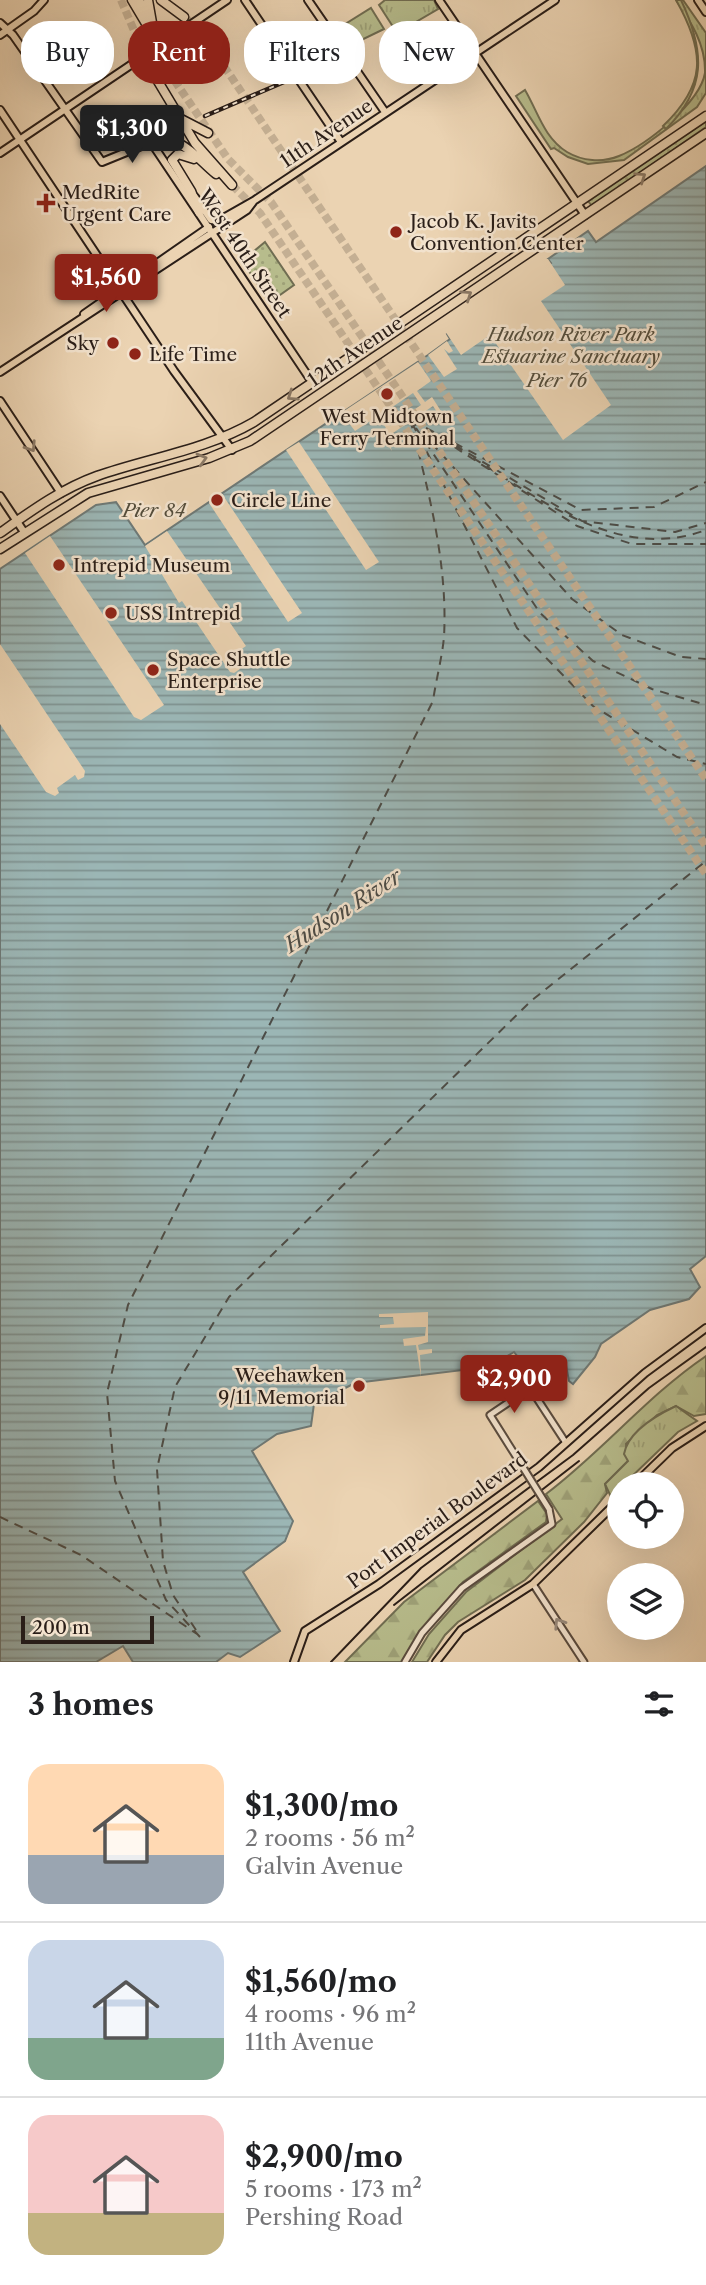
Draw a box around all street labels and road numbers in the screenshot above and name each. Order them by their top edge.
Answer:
street label: 11th Avenue [276,94,377,173]
street label: West 40th Street [192,184,296,322]
street label: 12th Avenue [304,311,407,392]
street label: Port Imperial Boulevard [343,1447,532,1593]

